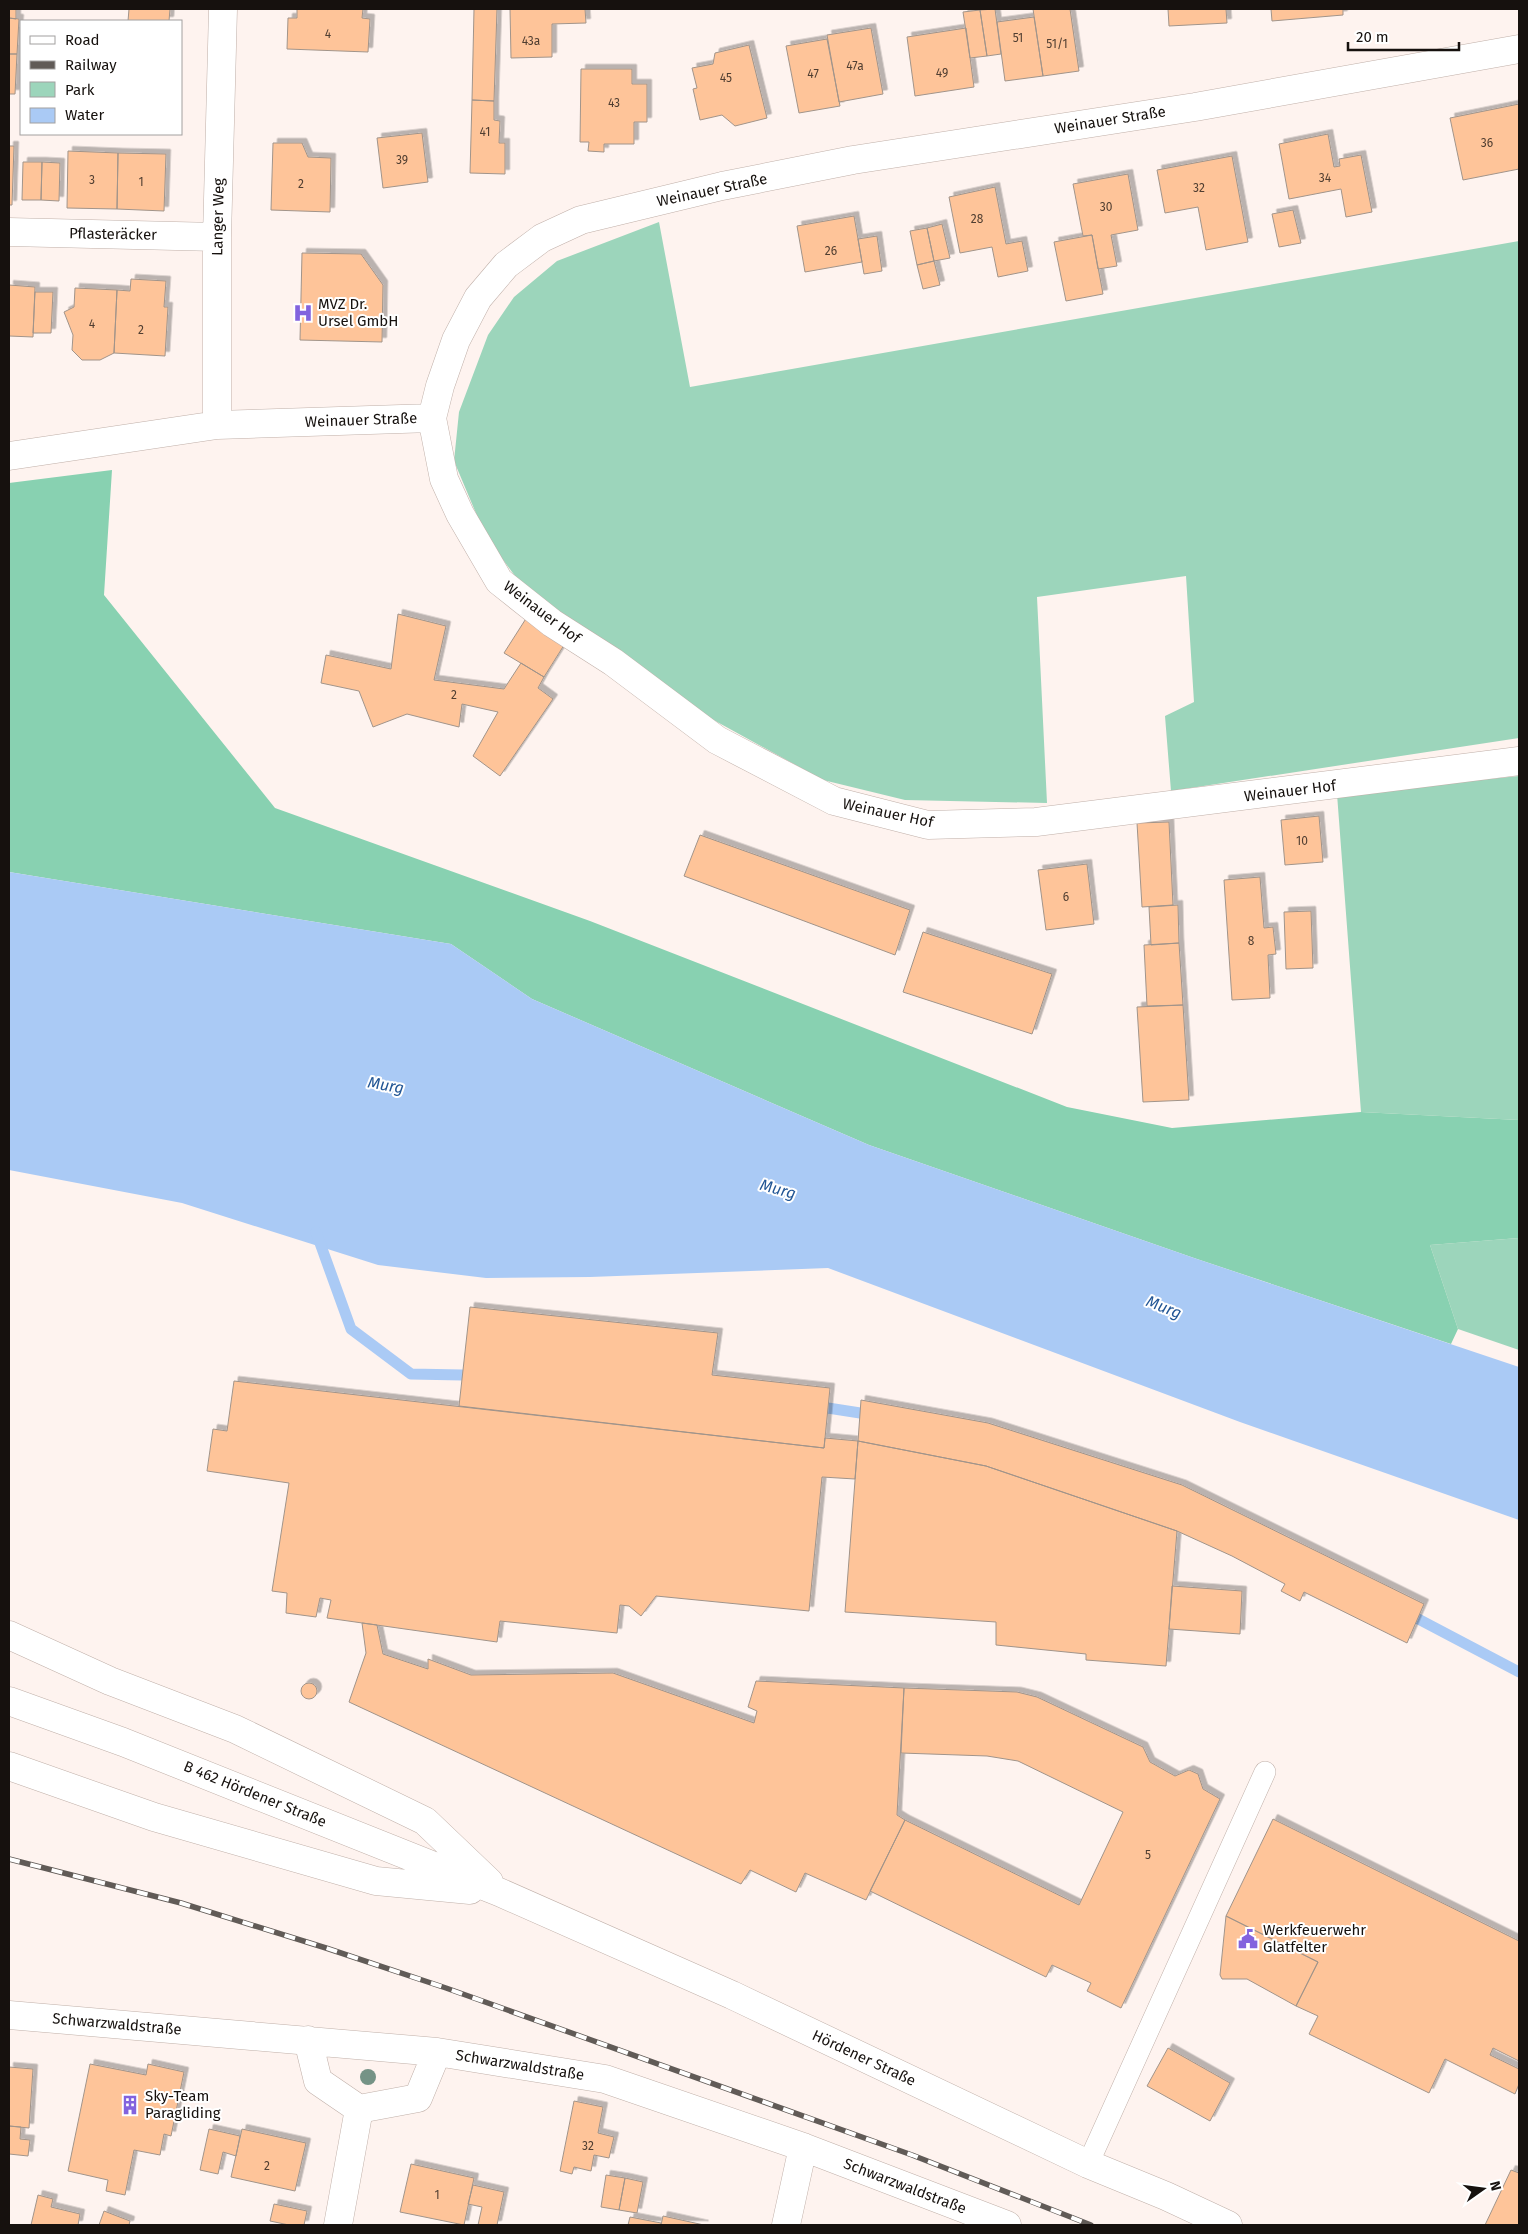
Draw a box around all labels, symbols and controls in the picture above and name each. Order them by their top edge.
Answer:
legend [20,20,182,135]
scale bar [1348,20,1459,52]
house number: 4 [325,27,332,41]
text: 20 m [1356,28,1389,46]
text: Road [65,31,100,49]
house number: 51 [1013,31,1023,45]
house number: 43a [522,34,540,48]
house number: 51/1 [1046,37,1068,51]
text: Railway [65,56,117,74]
house number: 47a [846,59,864,73]
house number: 49 [936,66,948,80]
house number: 47 [807,67,819,81]
house number: 45 [720,71,732,85]
text: Park [65,81,95,99]
house number: 43 [608,96,620,110]
street label: Weinauer Straße [1053,102,1167,138]
text: Water [65,106,104,124]
house number: 41 [480,125,490,139]
house number: 36 [1481,136,1493,150]
house number: 39 [396,153,408,167]
street label: Weinauer Straße [655,170,769,210]
house number: 34 [1319,171,1332,185]
house number: 3 [89,173,95,187]
house number: 1 [138,175,144,189]
house number: 2 [298,177,304,191]
street label: Langer Weg [208,178,228,256]
house number: 32 [1193,181,1205,195]
house number: 30 [1100,200,1113,214]
house number: 28 [971,212,984,226]
street label: Pflasteräcker [69,224,157,244]
house number: 26 [825,244,837,258]
place label: MVZ Dr. Ursel GmbH [318,295,398,330]
hospital icon: MVZ Dr. Ursel GmbH [292,302,314,324]
house number: 4 [89,317,96,331]
house number: 2 [138,323,144,337]
street label: Weinauer Straße [305,409,417,431]
street label: Weinauer Hof [500,577,585,648]
house number: 2 [451,688,457,702]
street label: Weinauer Hof [1243,776,1338,806]
street label: Weinauer Hof [841,795,936,832]
house number: 10 [1296,834,1308,848]
house number: 6 [1063,890,1069,904]
house number: 8 [1248,934,1255,948]
water label: Murg [366,1072,406,1098]
water label: Murg [758,1175,798,1203]
water label: Murg [1144,1291,1184,1323]
street label: B 462 Hördener Straße [181,1757,329,1831]
house number: 5 [1145,1848,1151,1862]
place label: Werkfeuerwehr Glatfelter [1263,1921,1366,1956]
public building icon: Werkfeuerwehr Glatfelter [1237,1928,1259,1950]
street label: Schwarzwaldstraße [52,2009,182,2039]
street label: Hördener Straße [809,2026,919,2090]
street label: Schwarzwaldstraße [454,2046,586,2084]
place label: Sky-Team Paragliding [145,2087,221,2122]
building icon: Sky-Team Paragliding [119,2094,141,2116]
house number: 32 [582,2139,594,2153]
street label: Schwarzwaldstraße [841,2154,969,2218]
house number: 2 [264,2159,270,2173]
north arrow [1458,2164,1508,2214]
text: N [1486,2179,1505,2193]
house number: 1 [434,2188,440,2202]

